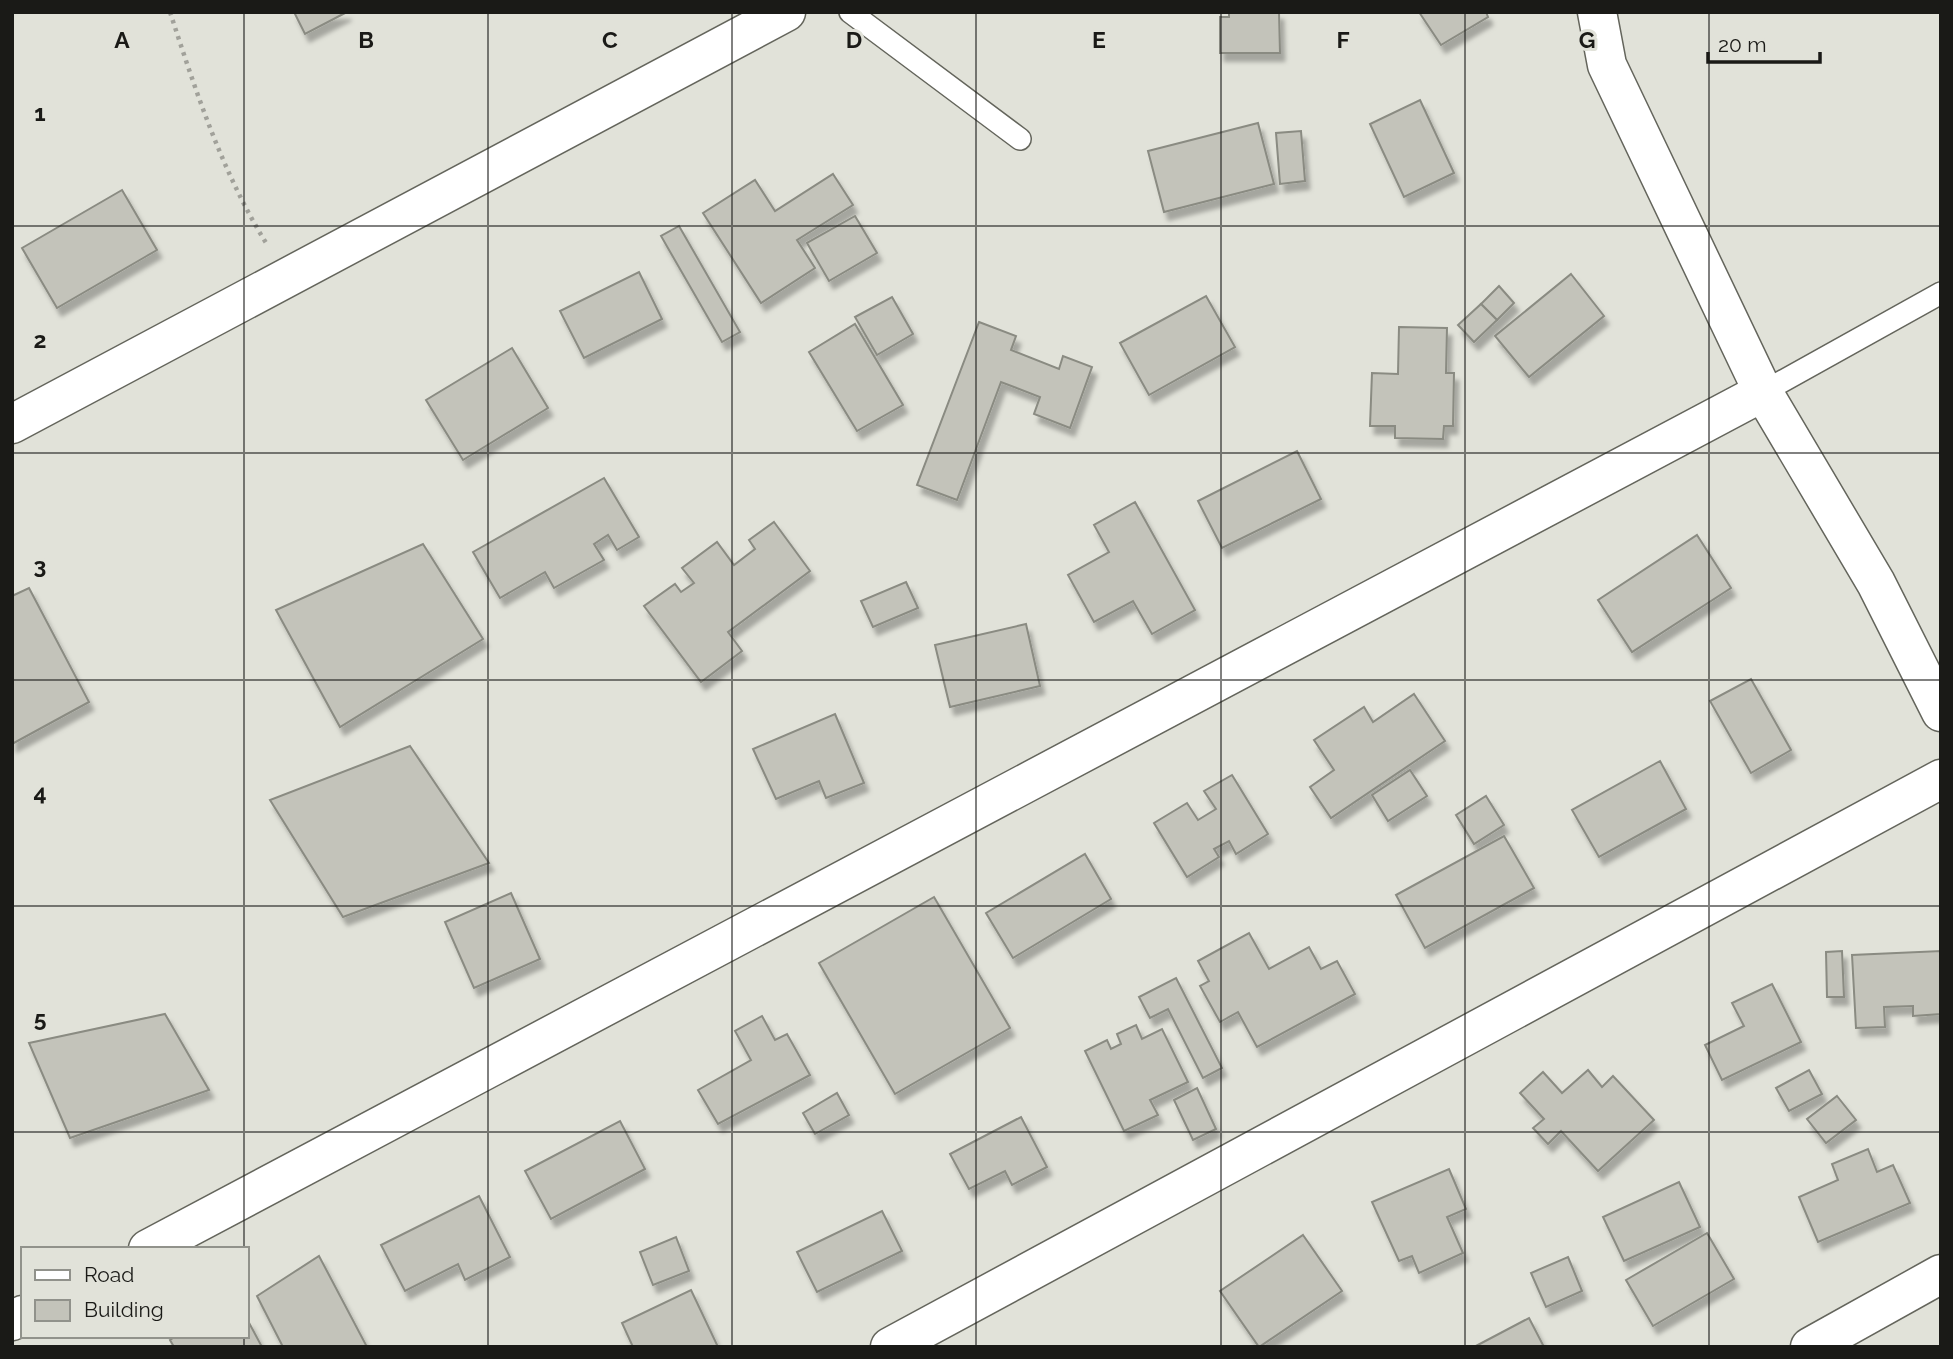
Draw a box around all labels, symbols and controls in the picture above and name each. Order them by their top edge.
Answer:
scale bar [1708,21,1820,65]
text: A [114,26,130,53]
text: B [358,26,374,53]
text: C [602,26,618,53]
text: D [846,26,862,53]
text: E [1092,26,1106,53]
text: F [1336,26,1350,53]
text: G [1579,26,1595,53]
text: 20 m [1718,32,1766,57]
text: 1 [34,99,46,126]
text: 2 [34,326,46,353]
text: 3 [34,552,46,579]
text: 4 [33,779,47,806]
text: 5 [34,1005,47,1032]
legend [21,1247,248,1338]
text: Road [84,1262,134,1287]
text: Building [84,1297,164,1322]

